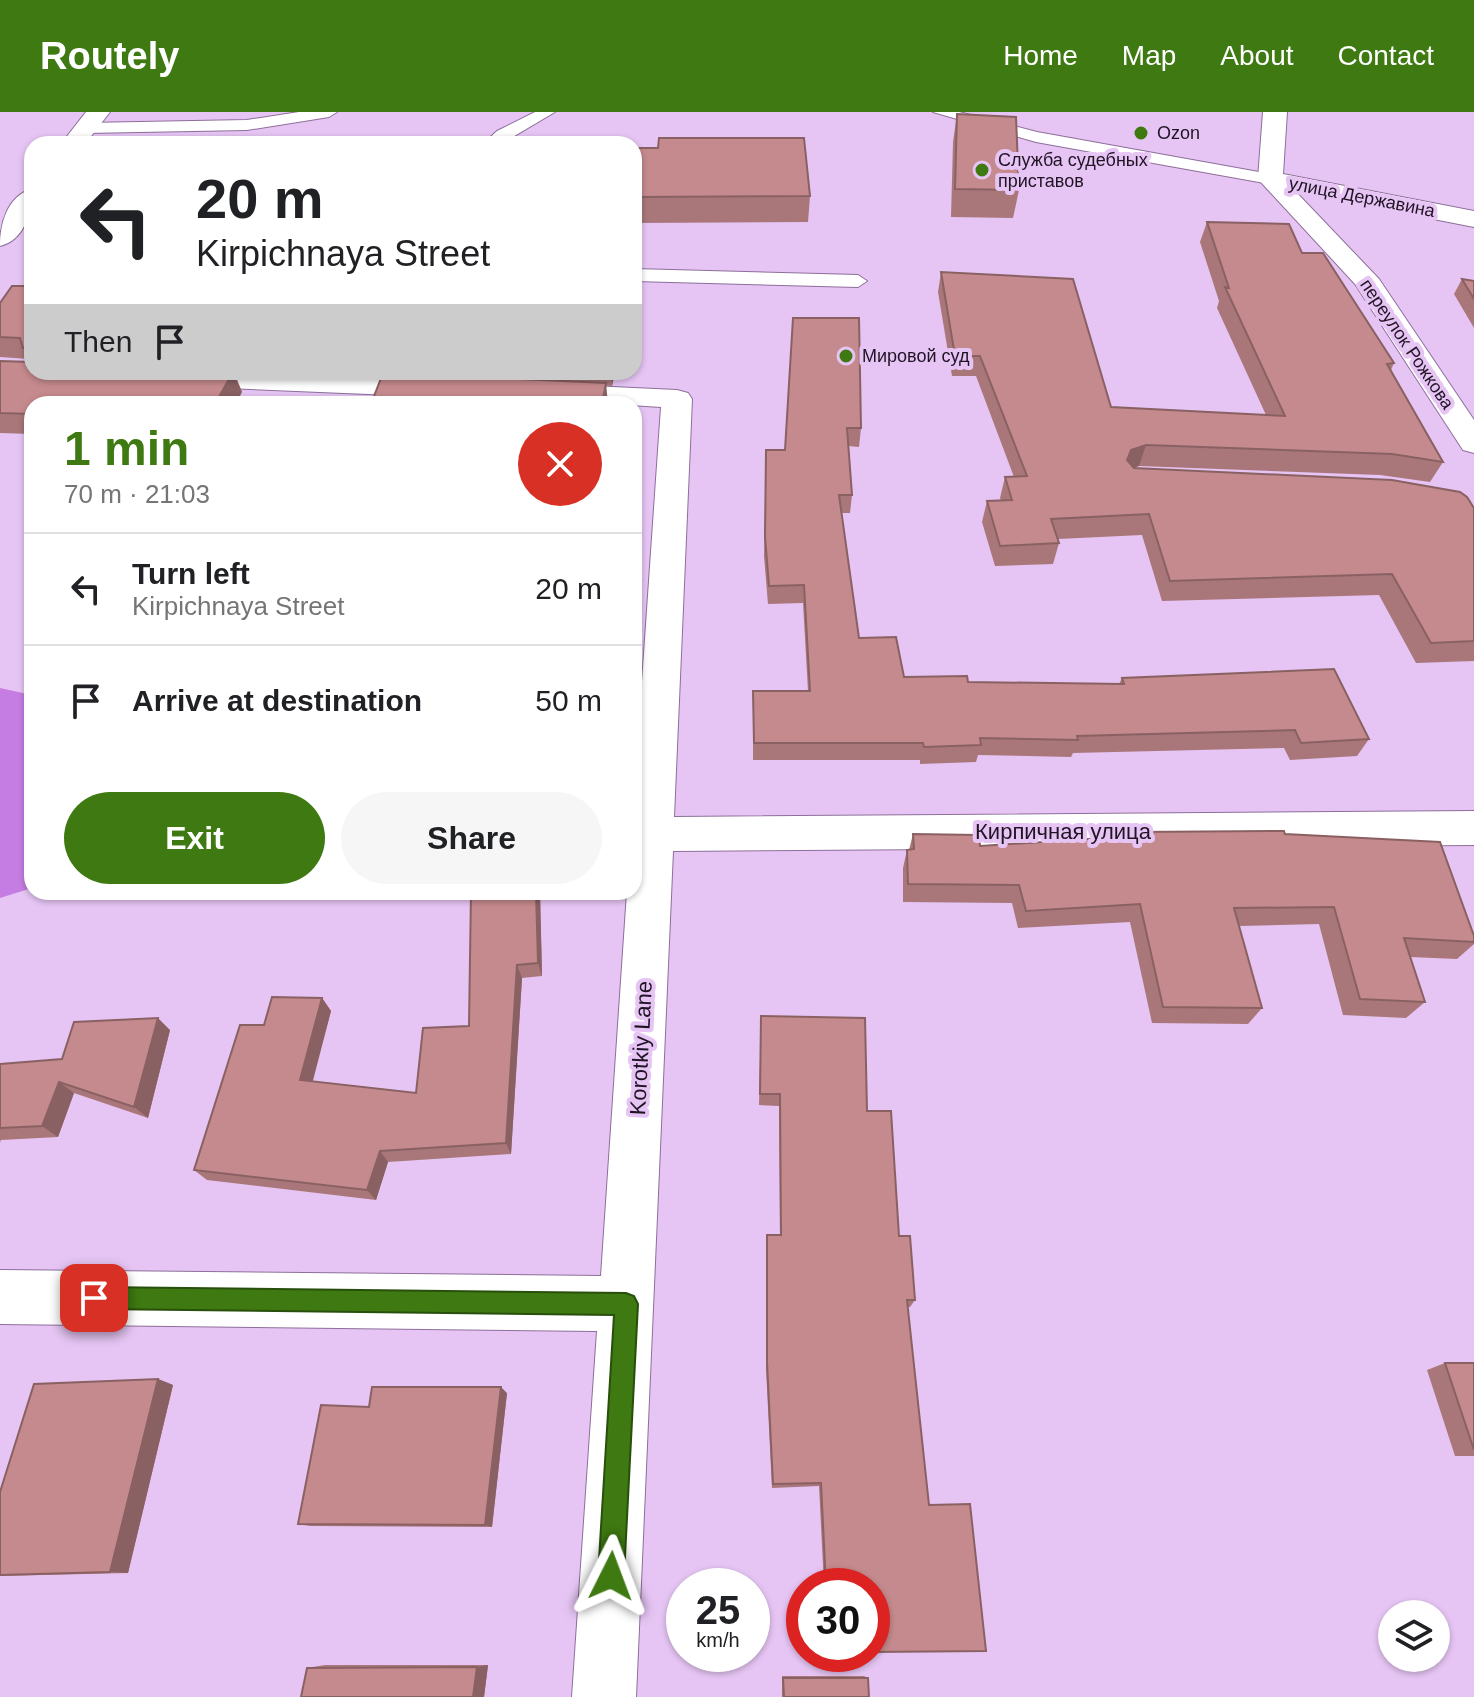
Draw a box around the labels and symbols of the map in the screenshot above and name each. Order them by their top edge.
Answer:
place label: Ozon [1157,123,1200,143]
marker: Ozon [1132,124,1150,142]
place label: Служба судебных приставов [998,150,1148,191]
marker: Служба судебных приставов [973,161,991,179]
street label: улица Державина [1287,173,1438,221]
street label: переулок Рожкова [1356,275,1458,414]
place label: Мировой суд [862,346,970,366]
marker: Мировой суд [837,347,855,365]
street label: Кирпичная улица [975,819,1152,844]
street label: Korotkiy Lane [625,980,657,1116]
pin [60,1264,128,1332]
position arrow [569,1534,653,1618]
speed limit sign: 30 [786,1568,890,1672]

